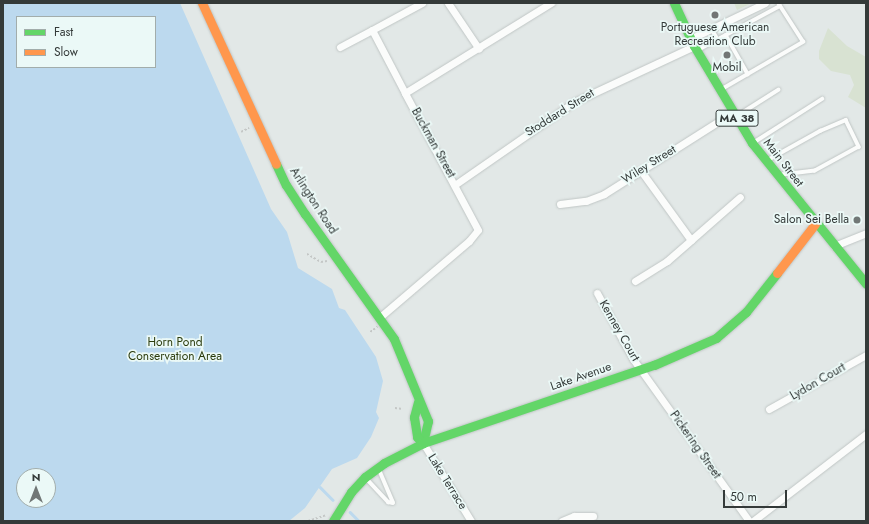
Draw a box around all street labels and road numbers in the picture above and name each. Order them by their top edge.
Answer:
street label: Stoddard Street [523,86,597,140]
street label: Buckman Street [408,106,458,180]
road number: MA 38 [715,109,759,127]
street label: Main Street [760,136,806,190]
street label: Wiley Street [619,143,679,187]
street label: Arlington Road [286,165,340,237]
street label: Kenney Court [596,298,642,364]
street label: Lake Avenue [549,360,613,394]
street label: Lydon Court [788,360,848,404]
street label: Pickering Street [666,408,724,482]
street label: Lake Terrace [424,452,470,512]

